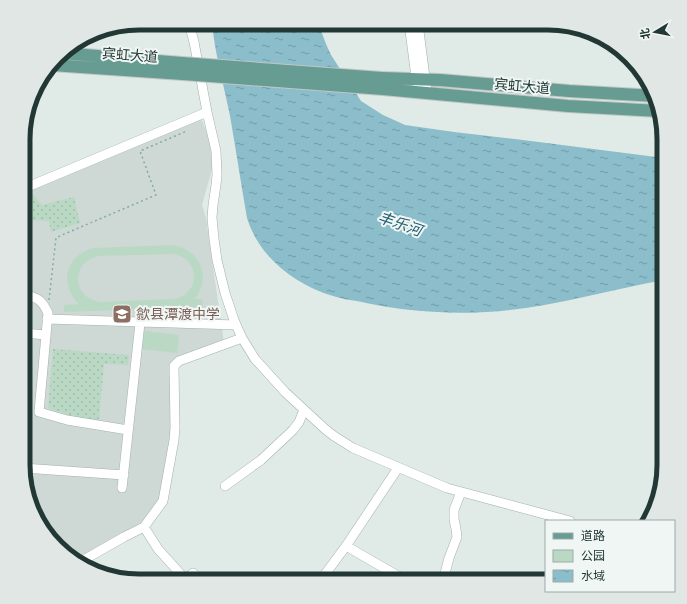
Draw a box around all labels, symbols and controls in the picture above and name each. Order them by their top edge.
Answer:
north arrow [635,12,675,52]
text: 北 [637,27,652,40]
street label: 宾虹大道 [102,44,159,65]
street label: 宾虹大道 [493,75,551,96]
water label: 丰乐河 [376,207,427,240]
school or university icon: 歙县潭渡中学 [111,303,133,325]
place label: 歙县潭渡中学 [136,305,220,322]
legend [545,520,675,592]
text: 道路 [581,528,605,543]
text: 公园 [581,548,605,563]
text: 水域 [581,568,605,583]

